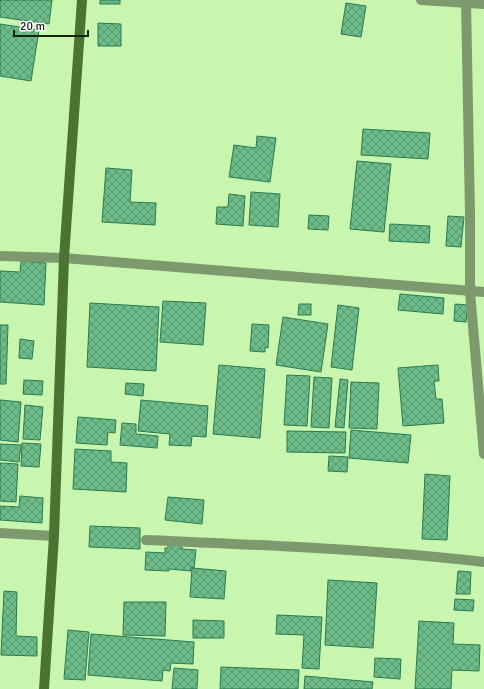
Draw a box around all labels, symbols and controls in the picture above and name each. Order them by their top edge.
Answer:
scale bar [14,12,88,38]
text: 20 m [20,19,45,34]

